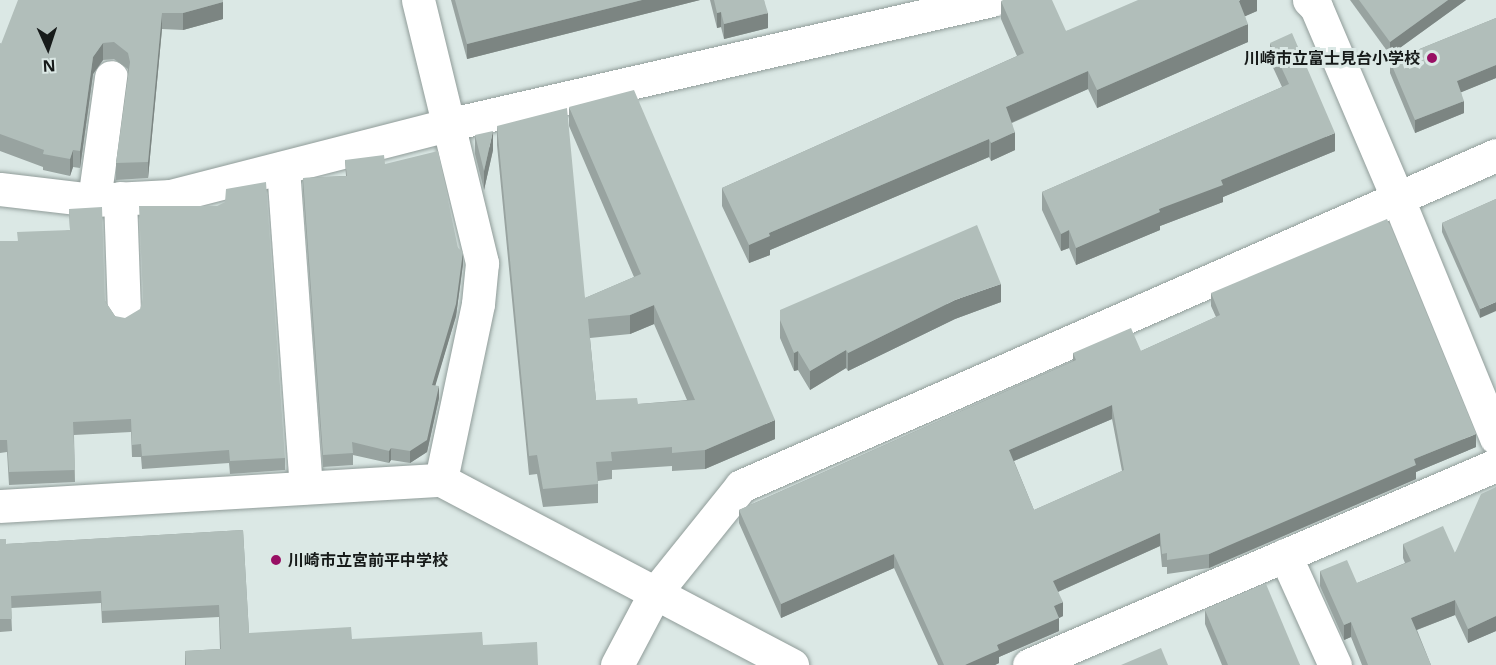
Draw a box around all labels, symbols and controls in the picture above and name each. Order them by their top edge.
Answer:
north arrow [18,18,78,78]
place label: 川崎市立富士見台小学校 [1244,48,1420,68]
marker: 川崎市立富士見台小学校 [1425,51,1439,65]
text: N [42,55,56,77]
place label: 川崎市立宮前平中学校 [288,550,448,570]
marker: 川崎市立宮前平中学校 [269,553,283,567]

